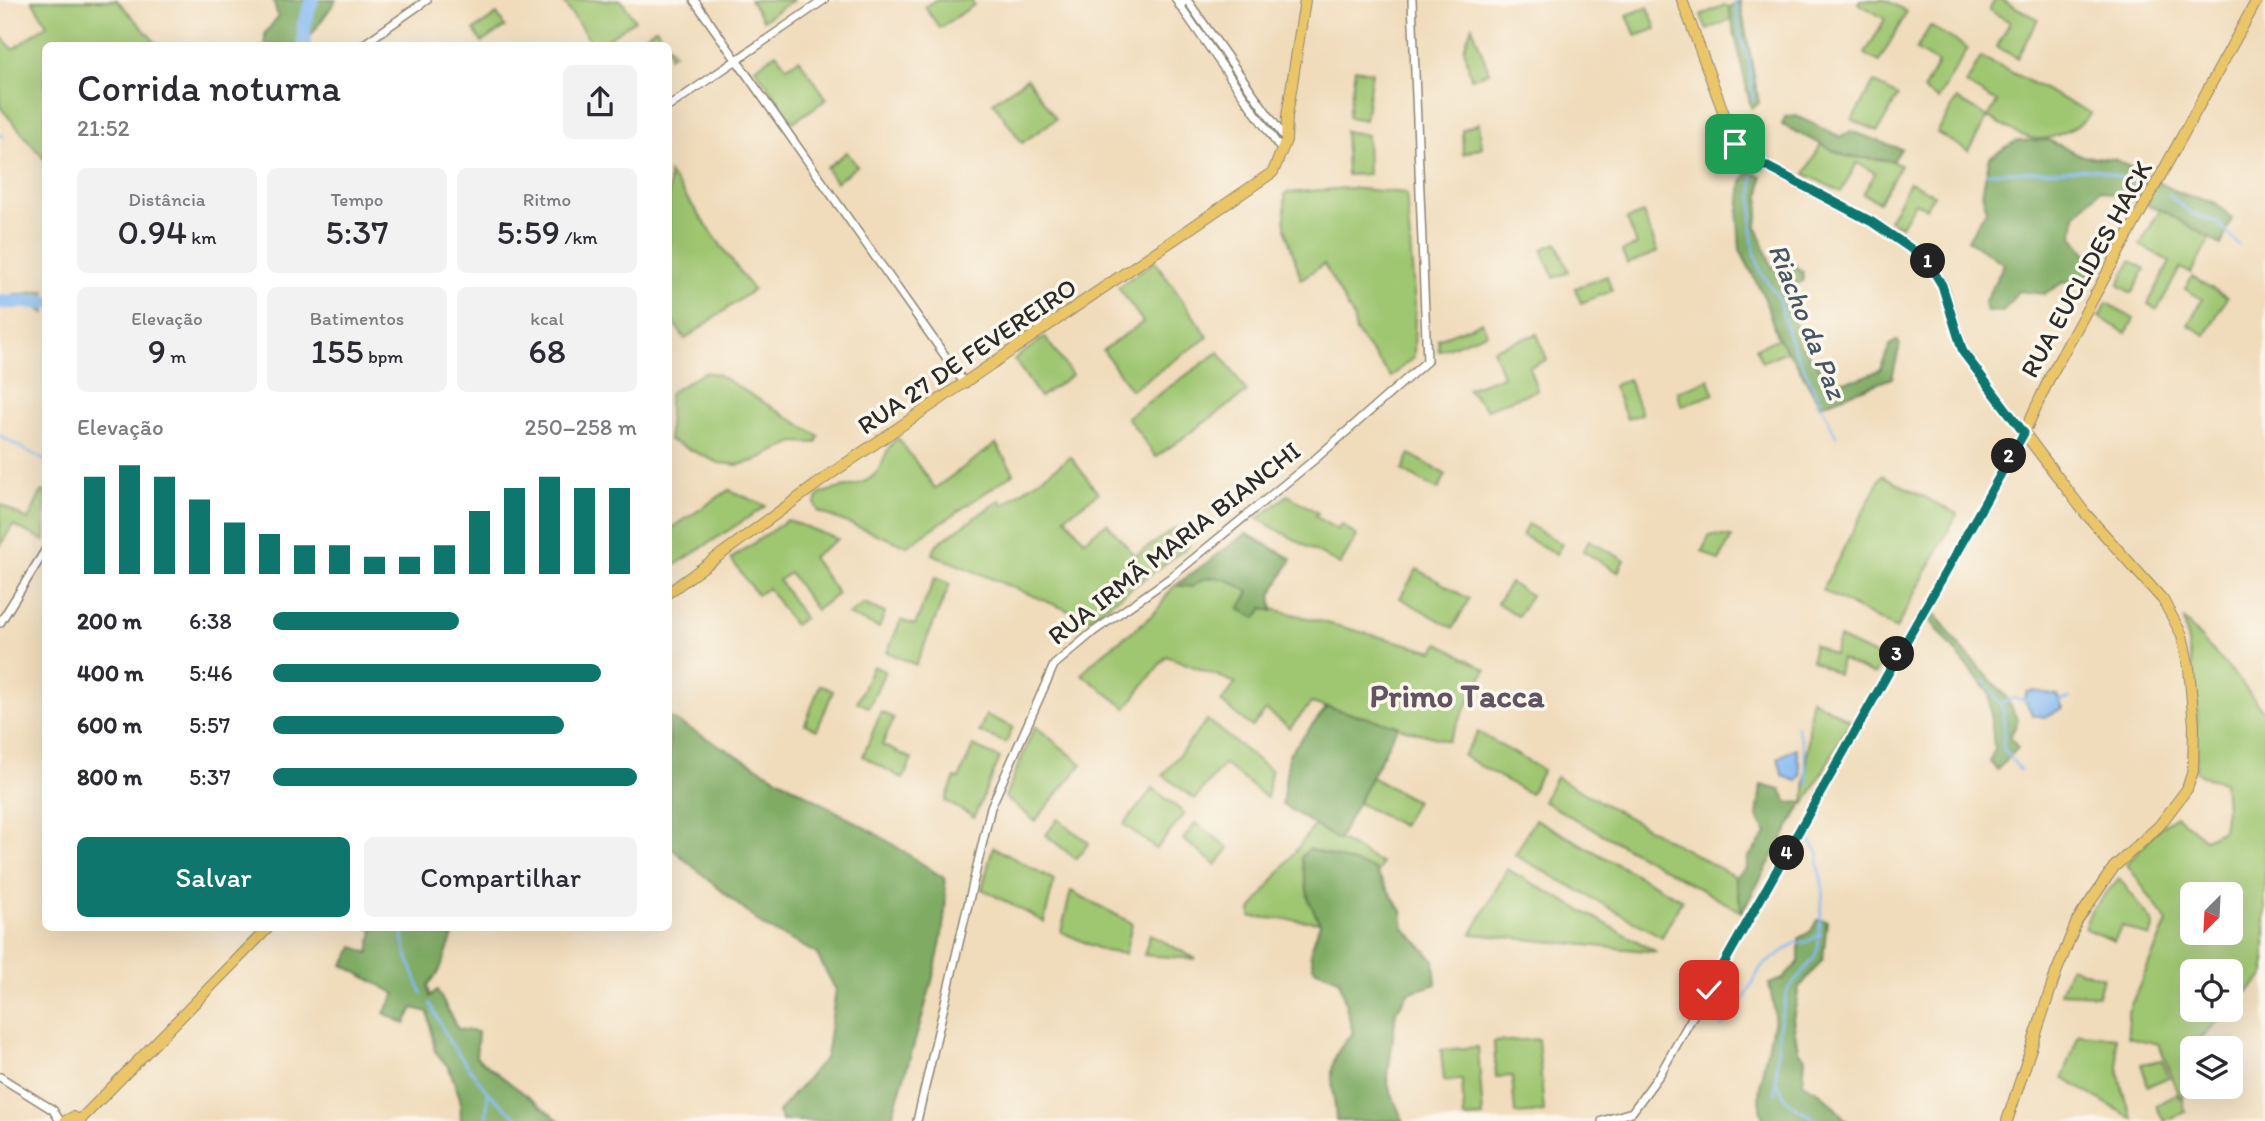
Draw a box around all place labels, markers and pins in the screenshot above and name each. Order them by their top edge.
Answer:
pin [1705,114,1765,174]
pin: 1 [1910,244,1946,278]
pin: 2 [1992,438,2026,474]
pin: 3 [1880,636,1914,672]
pin: 4 [1770,836,1804,870]
pin [1679,960,1739,1020]

